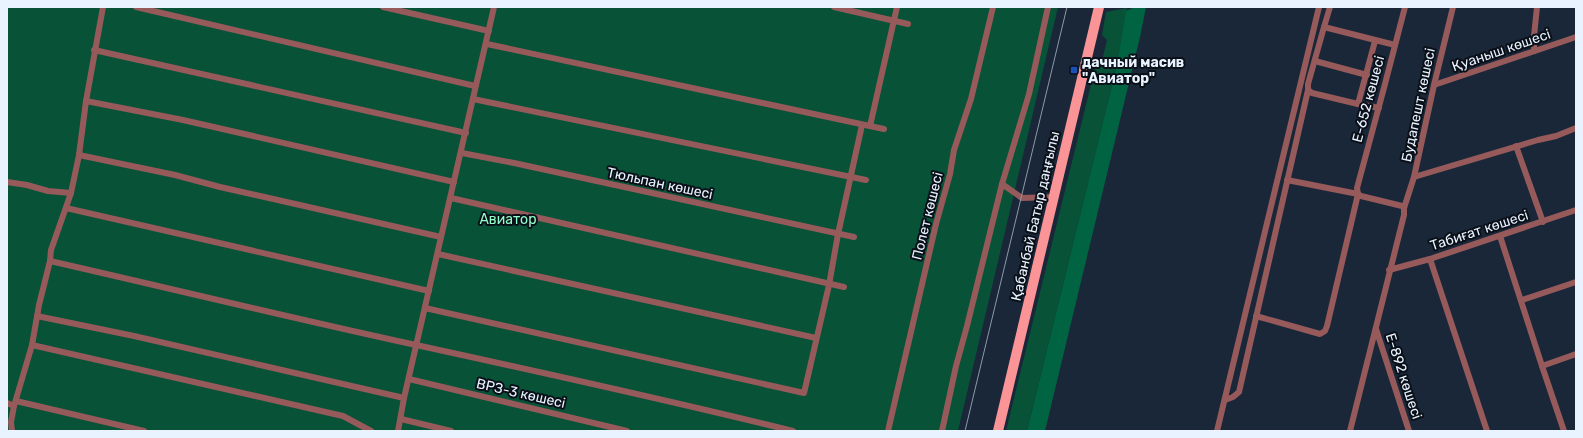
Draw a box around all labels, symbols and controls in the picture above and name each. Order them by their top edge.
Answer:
street label: Қуаныш көшесі [1450,26,1553,75]
street label: Будапешт көшесі [1398,47,1439,164]
place label: дачный масив "Авиатор" [1082,54,1184,87]
street label: Е-652 көшесі [1349,54,1388,144]
marker: дачный масив "Авиатор" [1069,65,1079,75]
street label: Қабанбай Батыр даңғылы [1008,130,1063,303]
street label: Тюльпан көшесі [605,164,714,203]
street label: Полет көшесі [908,170,947,262]
street label: Табиғат көшесі [1428,207,1530,254]
park label: Авиатор [479,211,537,228]
street label: Е-892 көшесі [1382,331,1425,421]
street label: ВРЗ-3 көшесі [475,375,567,412]

